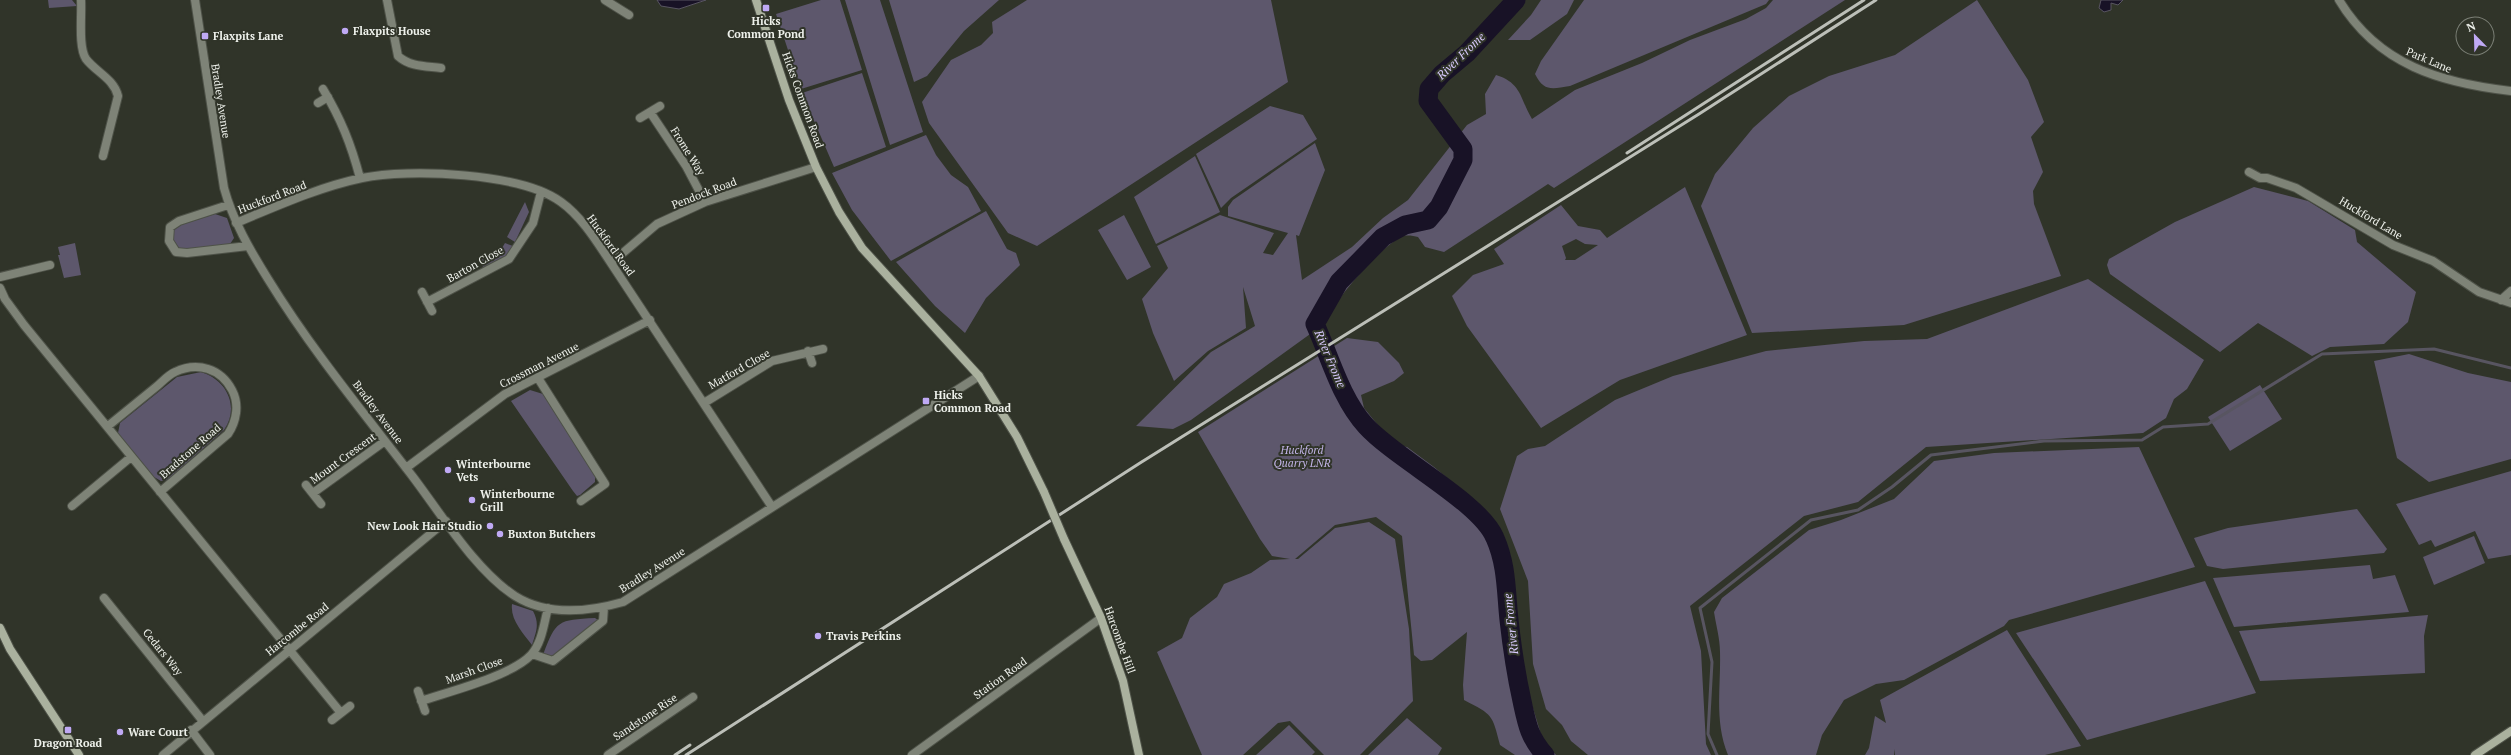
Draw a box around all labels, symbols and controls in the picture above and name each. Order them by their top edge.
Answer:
marker: Hicks Common Pond [761,3,771,13]
place label: Hicks Common Pond [727,14,805,41]
north arrow [2455,16,2495,56]
text: N [2465,18,2478,35]
place label: Flaxpits House [353,24,431,38]
marker: Flaxpits House [340,26,350,36]
place label: Flaxpits Lane [213,29,284,43]
water label: River Frome [1433,29,1488,83]
marker: Flaxpits Lane [200,31,210,41]
street label: Park Lane [2404,44,2454,76]
street label: Hicks Common Road [779,50,827,150]
street label: Bradley Avenue [208,63,234,140]
street label: Frome Way [668,124,709,178]
street label: Pendock Road [670,174,738,212]
street label: Huckford Road [236,178,308,216]
street label: Huckford Lane [2337,194,2406,243]
street label: Huckford Road [584,212,638,278]
street label: Barton Close [444,242,506,285]
water label: River Frome [1311,327,1350,390]
street label: Crossman Avenue [497,339,581,391]
street label: Matford Close [706,346,773,392]
street label: Bradley Avenue [350,378,407,447]
place label: Hicks Common Road [934,388,1011,415]
marker: Hicks Common Road [921,396,931,406]
street label: Bradstone Road [156,421,224,481]
street label: Mount Crescent [307,429,379,487]
park label: Huckford Quarry LNR [1273,443,1331,470]
place label: Winterbourne Vets [456,457,531,484]
marker: Winterbourne Vets [443,465,453,475]
place label: Winterbourne Grill [480,487,555,514]
marker: Winterbourne Grill [467,495,477,505]
place label: New Look Hair Studio [367,519,482,533]
marker: New Look Hair Studio [485,521,495,531]
place label: Buxton Butchers [508,527,595,541]
marker: Buxton Butchers [495,529,505,539]
street label: Bradley Avenue [616,544,688,596]
water label: River Frome [1500,592,1521,656]
street label: Harcombe Road [263,599,331,659]
street label: Harcombe Hill [1101,605,1139,675]
street label: Cedars Way [140,626,186,679]
place label: Travis Perkins [826,629,901,643]
marker: Travis Perkins [813,631,823,641]
street label: Marsh Close [443,653,505,687]
street label: Station Road [970,654,1030,702]
street label: Sandstone Rise [610,690,680,744]
marker: Dragon Road [63,725,73,735]
place label: Ware Court [128,725,188,739]
marker: Ware Court [115,727,125,737]
place label: Dragon Road [34,736,103,750]

